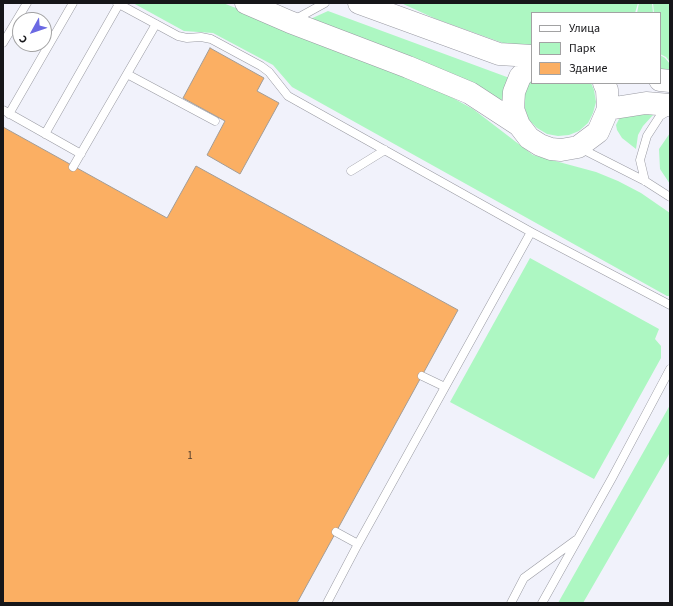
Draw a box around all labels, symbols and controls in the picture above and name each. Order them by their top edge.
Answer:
north arrow [12,12,52,52]
legend [531,12,661,84]
text: Улица [569,20,600,37]
text: С [15,32,31,47]
text: Парк [569,40,595,57]
text: Здание [569,60,608,77]
house number: 1 [187,450,193,464]

